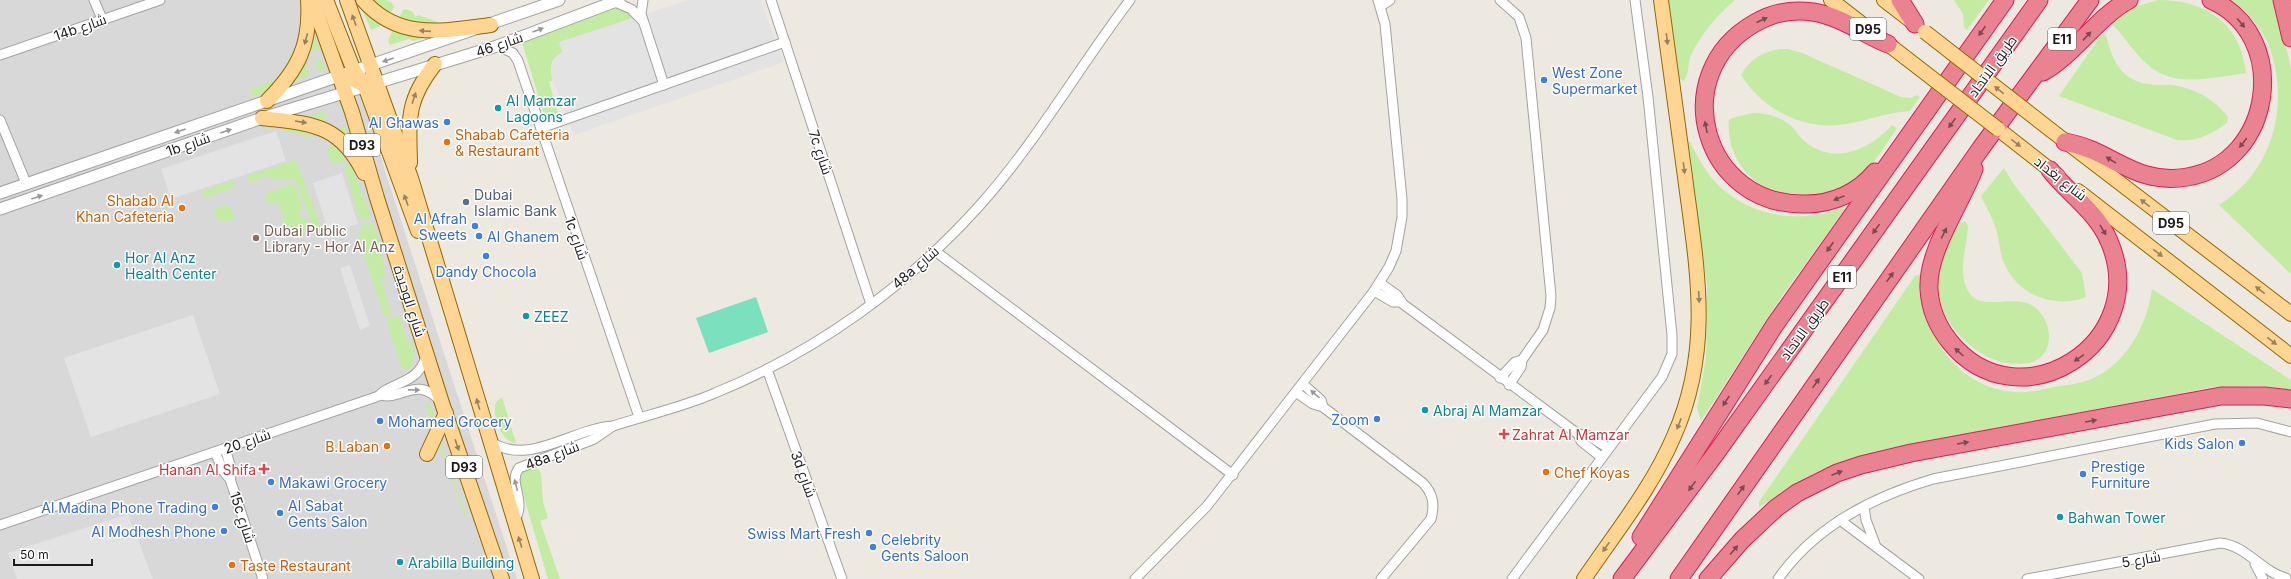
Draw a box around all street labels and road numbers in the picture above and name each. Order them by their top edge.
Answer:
street label: 14b شارع [52,10,109,45]
road number: D95 [1850,18,1886,40]
street label: شارع 46 [473,28,525,61]
road number: E11 [2048,28,2076,50]
street label: طريق الاتحاد [1964,32,2021,101]
street label: 7c شارع [804,127,837,177]
street label: 1b شارع [164,129,213,160]
road number: D93 [344,134,380,156]
street label: شارع بغداد [2031,152,2091,204]
road number: D95 [2153,212,2189,234]
street label: 1c شارع [561,214,592,262]
street label: 48a شارع [888,242,943,293]
street label: شارع الوحيدة [389,263,430,339]
road number: E11 [1828,266,1856,288]
street label: طريق الاتحاد [1776,295,1833,364]
street label: شارع 20 [221,425,273,458]
street label: 48a شارع [523,437,582,474]
street label: 3d شارع [787,448,820,500]
road number: D93 [446,456,482,478]
street label: 15c شارع [226,489,259,545]
street label: شارع 5 [2120,547,2162,572]

